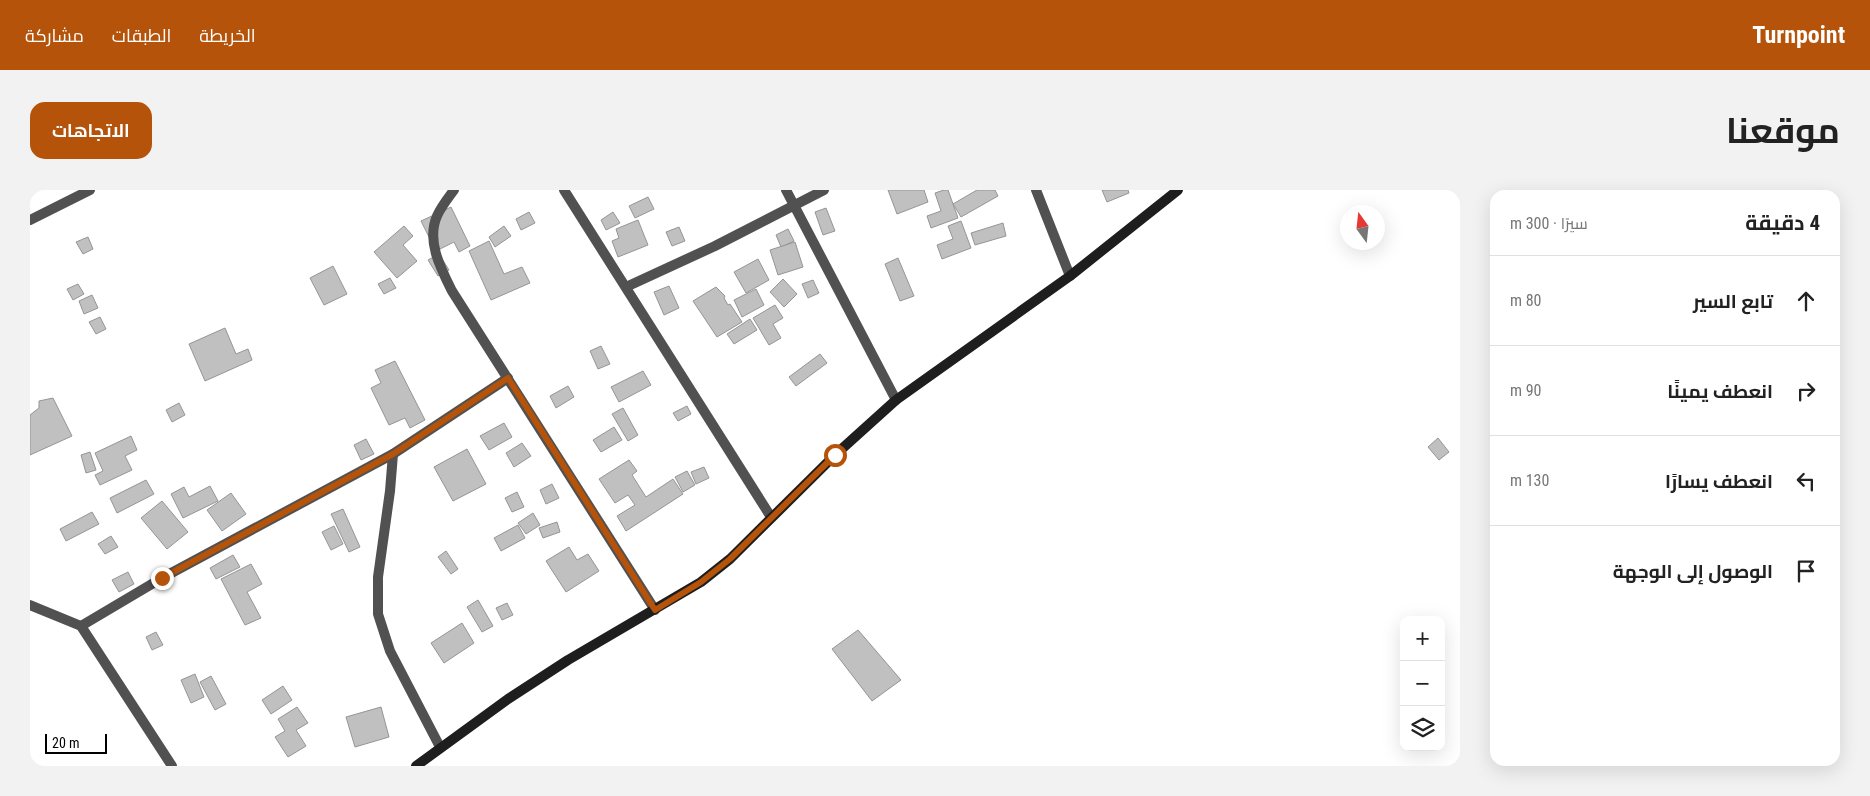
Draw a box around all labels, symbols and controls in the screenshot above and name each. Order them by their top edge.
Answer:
text: Turnpoint [1752,21,1845,49]
text: مشاركة [25,25,84,46]
text: الطبقات [112,25,171,46]
text: الخريطة [199,25,256,46]
button: الاتجاهات [30,102,152,159]
text: موقعنا [1726,111,1840,152]
north arrow [1340,205,1385,250]
text: 4 دقيقة [1745,211,1820,235]
text: سيرًا · 300 m [1510,214,1588,233]
icon: ahead [1792,287,1820,315]
text: تابع السير [1693,290,1773,313]
text: 80 m [1510,291,1542,310]
icon: right [1792,377,1820,405]
text: انعطف يمينًا [1667,380,1773,403]
text: 90 m [1510,381,1542,400]
route start [824,444,847,467]
icon: left [1792,467,1820,495]
text: انعطف يسارًا [1665,470,1773,493]
text: 130 m [1510,471,1549,490]
icon: arrive [1792,557,1820,585]
text: الوصول إلى الوجهة [1613,560,1773,583]
route end [151,567,174,590]
map controls [1400,616,1445,751]
button: + [1400,616,1445,661]
button: − [1400,661,1445,706]
button: layers [1400,706,1445,751]
scale bar [45,731,108,754]
text: 20 m [52,735,80,751]

